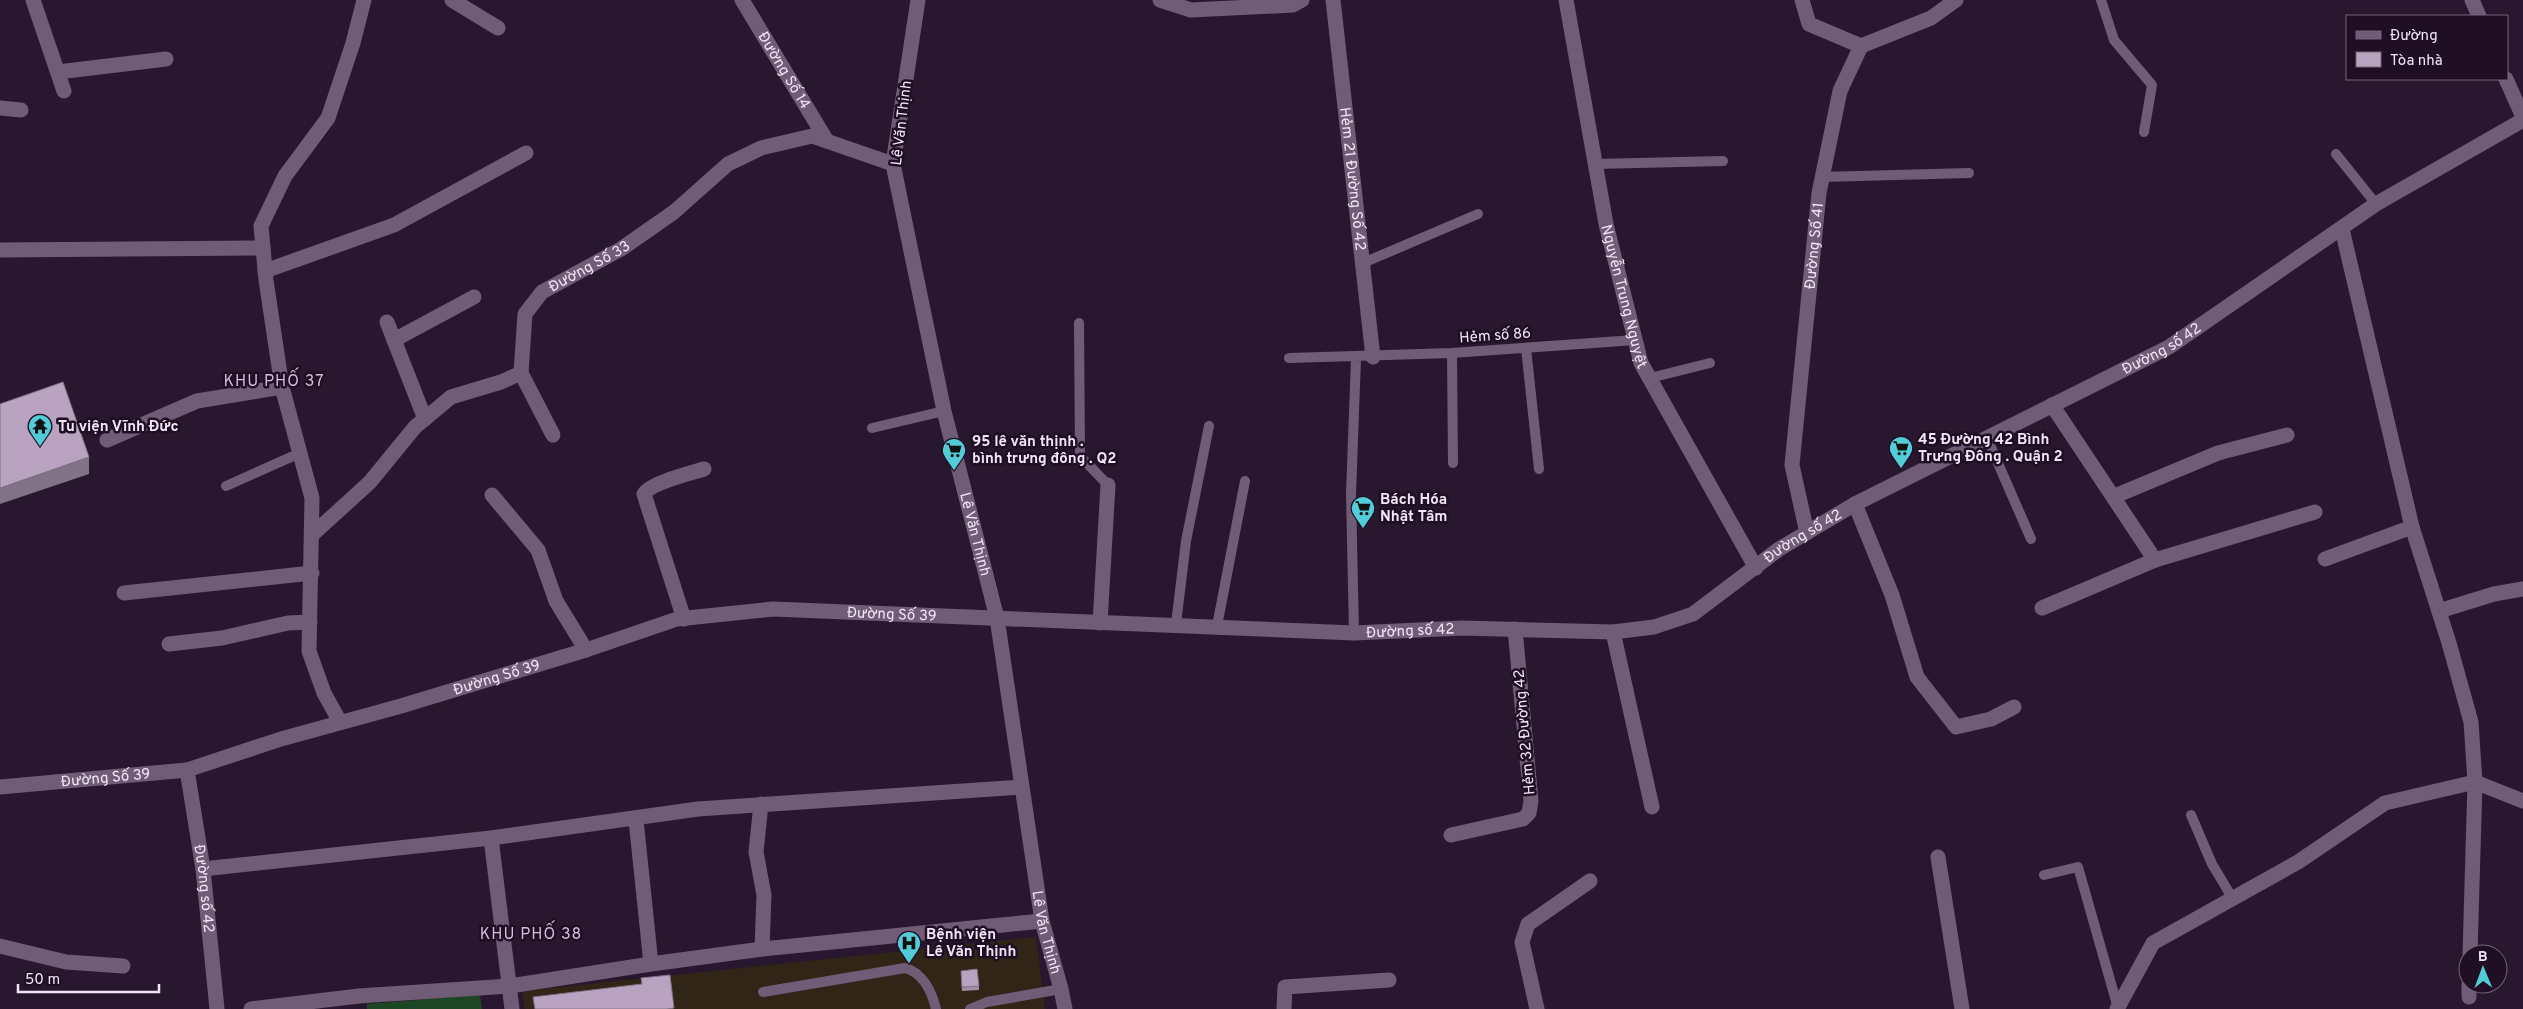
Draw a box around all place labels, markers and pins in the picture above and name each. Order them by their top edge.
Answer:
temple icon: Tu viện Vĩnh Đức [27,413,53,447]
place label: Tu viện Vĩnh Đức [58,418,179,437]
place label: 45 Đường 42 Bình Trưng Đông . Quận 2 [1918,431,2063,467]
place label: 95 lê văn thịnh . bình trưng đông . Q2 [972,433,1116,469]
supermarket icon: 45 Đường 42 Bình Trưng Đông . Quận 2 [1888,435,1914,469]
supermarket icon: 95 lê văn thịnh . bình trưng đông . Q2 [941,437,967,471]
place label: Bách Hóa Nhật Tâm [1380,491,1447,527]
supermarket icon: Bách Hóa Nhật Tâm [1350,495,1376,529]
place label: Bệnh viện Lê Văn Thịnh [926,926,1016,962]
hospital icon: Bệnh viện Lê Văn Thịnh [896,930,922,964]

